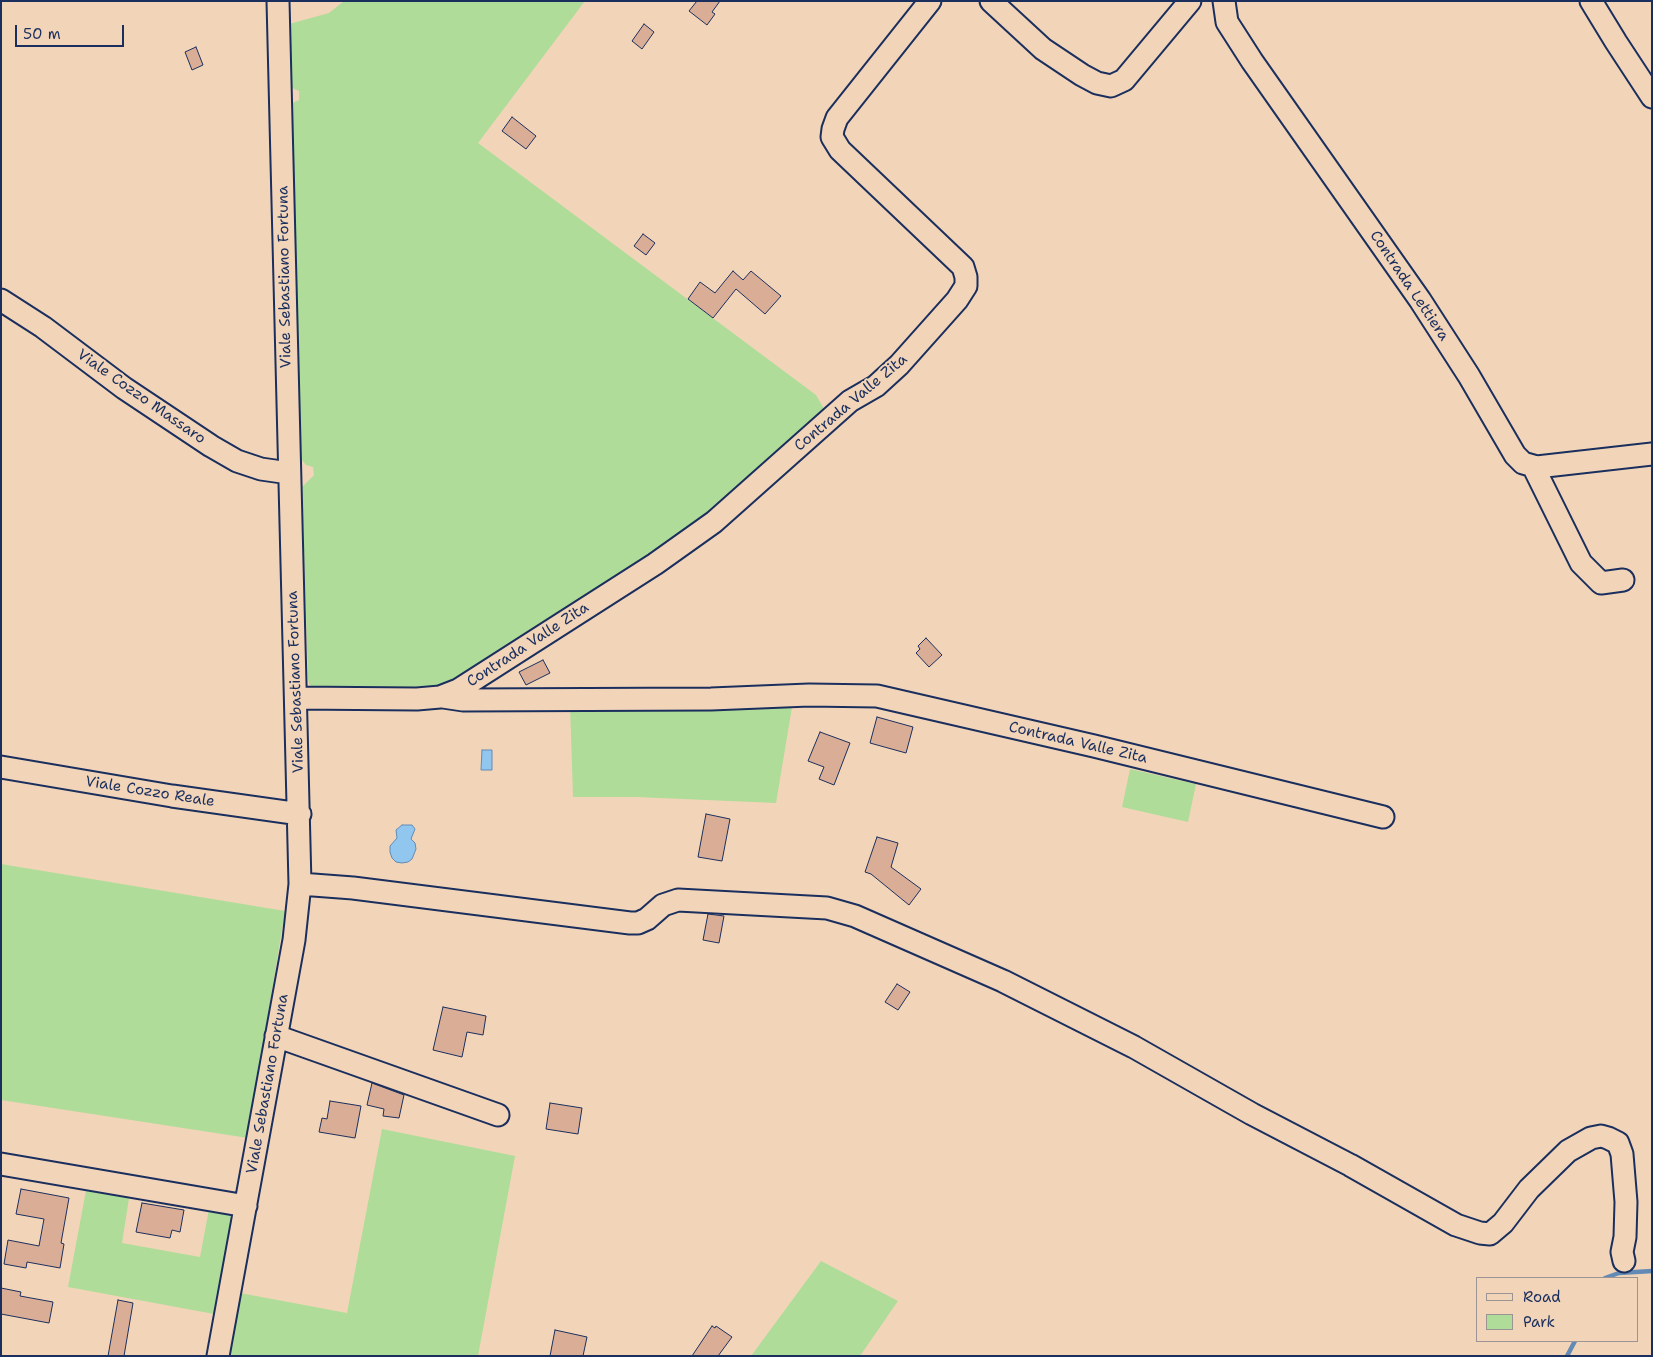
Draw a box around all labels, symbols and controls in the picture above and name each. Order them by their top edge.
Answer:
scale bar [18,15,126,47]
text: 50 m [23,24,61,44]
street label: Viale Sebastiano Fortuna [274,186,296,368]
street label: Contrada Lettiera [1365,228,1453,344]
street label: Viale Cozzo Massaro [73,346,209,448]
street label: Contrada Valle Zita [791,351,911,455]
street label: Viale Sebastiano Fortuna [284,590,308,774]
street label: Contrada Valle Zita [464,599,592,691]
street label: Contrada Valle Zita [1007,718,1149,768]
street label: Viale Cozzo Reale [84,773,216,811]
street label: Viale Sebastiano Fortuna [243,993,293,1175]
legend [1476,1277,1638,1342]
text: Road [1523,1287,1561,1307]
text: Park [1523,1312,1555,1332]

